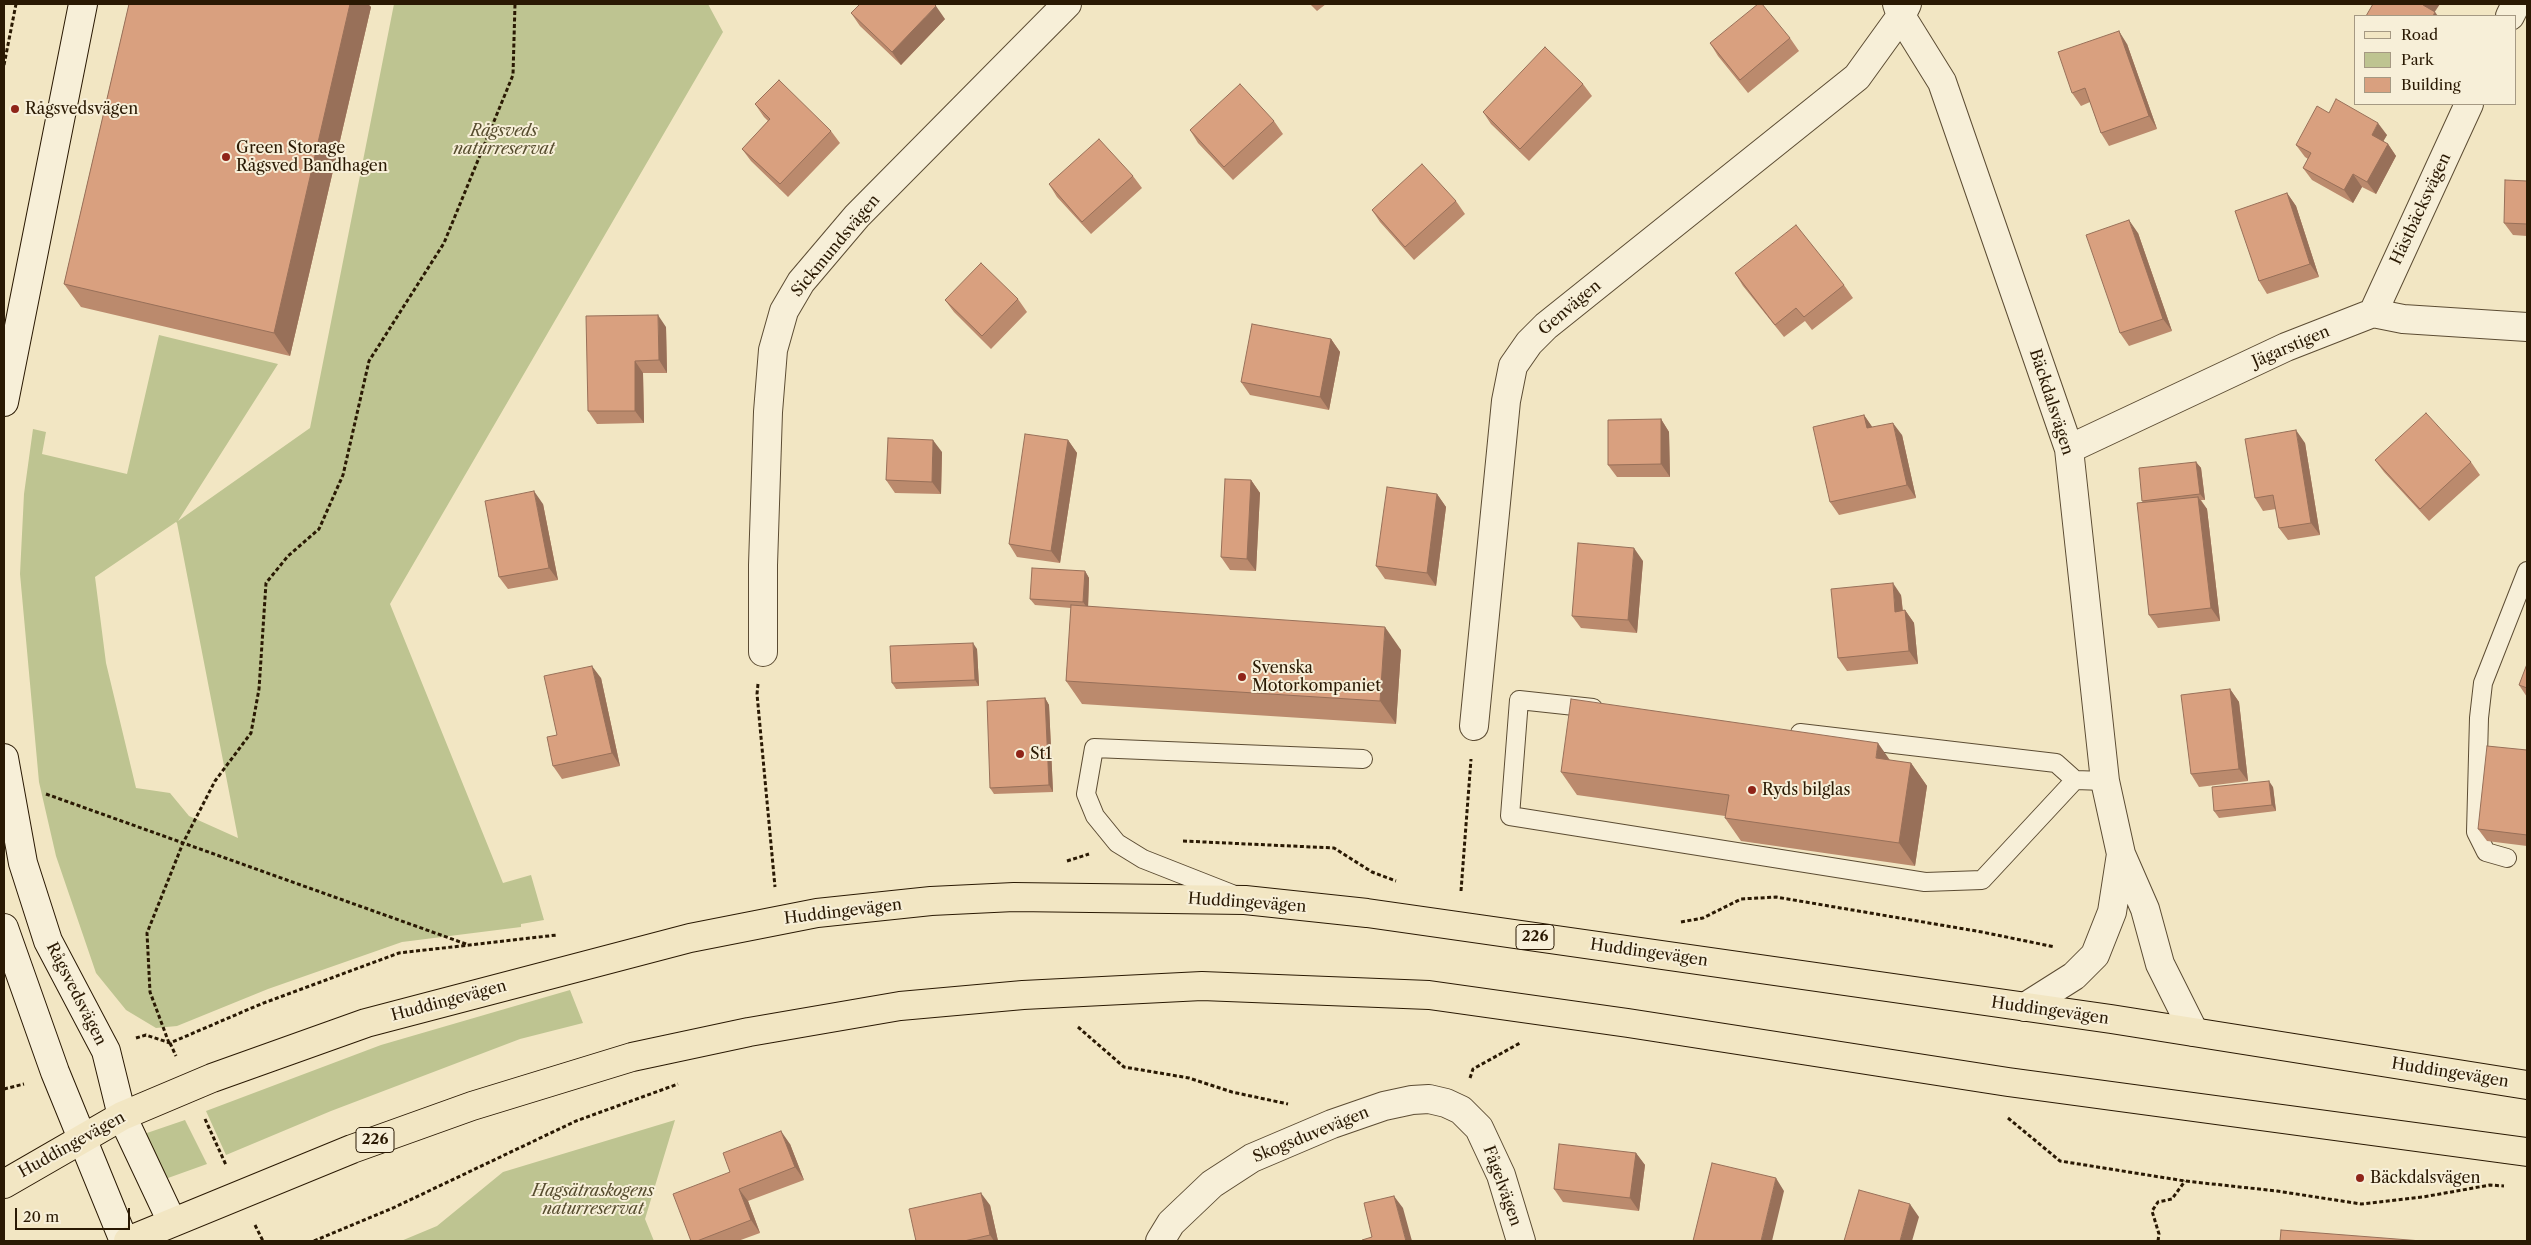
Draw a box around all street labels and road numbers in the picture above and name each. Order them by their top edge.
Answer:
street label: Hästbäcksvägen [2387,150,2455,268]
street label: Sickmundsvägen [788,191,884,301]
street label: Genvägen [1535,276,1605,340]
street label: Jägarstigen [2249,322,2333,372]
street label: Bäckdalsvägen [2025,347,2077,457]
street label: Huddingevägen [1187,889,1307,917]
street label: Huddingevägen [783,895,903,929]
road number: 226 [1516,924,1554,950]
street label: Huddingevägen [1589,935,1709,971]
street label: Rågsvedsvägen [42,939,110,1049]
street label: Huddingevägen [389,976,509,1026]
street label: Huddingevägen [1990,993,2110,1029]
street label: Huddingevägen [2390,1054,2510,1092]
street label: Skogsduvevägen [1250,1103,1372,1167]
street label: Huddingevägen [15,1108,129,1182]
road number: 226 [356,1128,394,1152]
street label: Fågelvägen [1479,1143,1525,1229]

